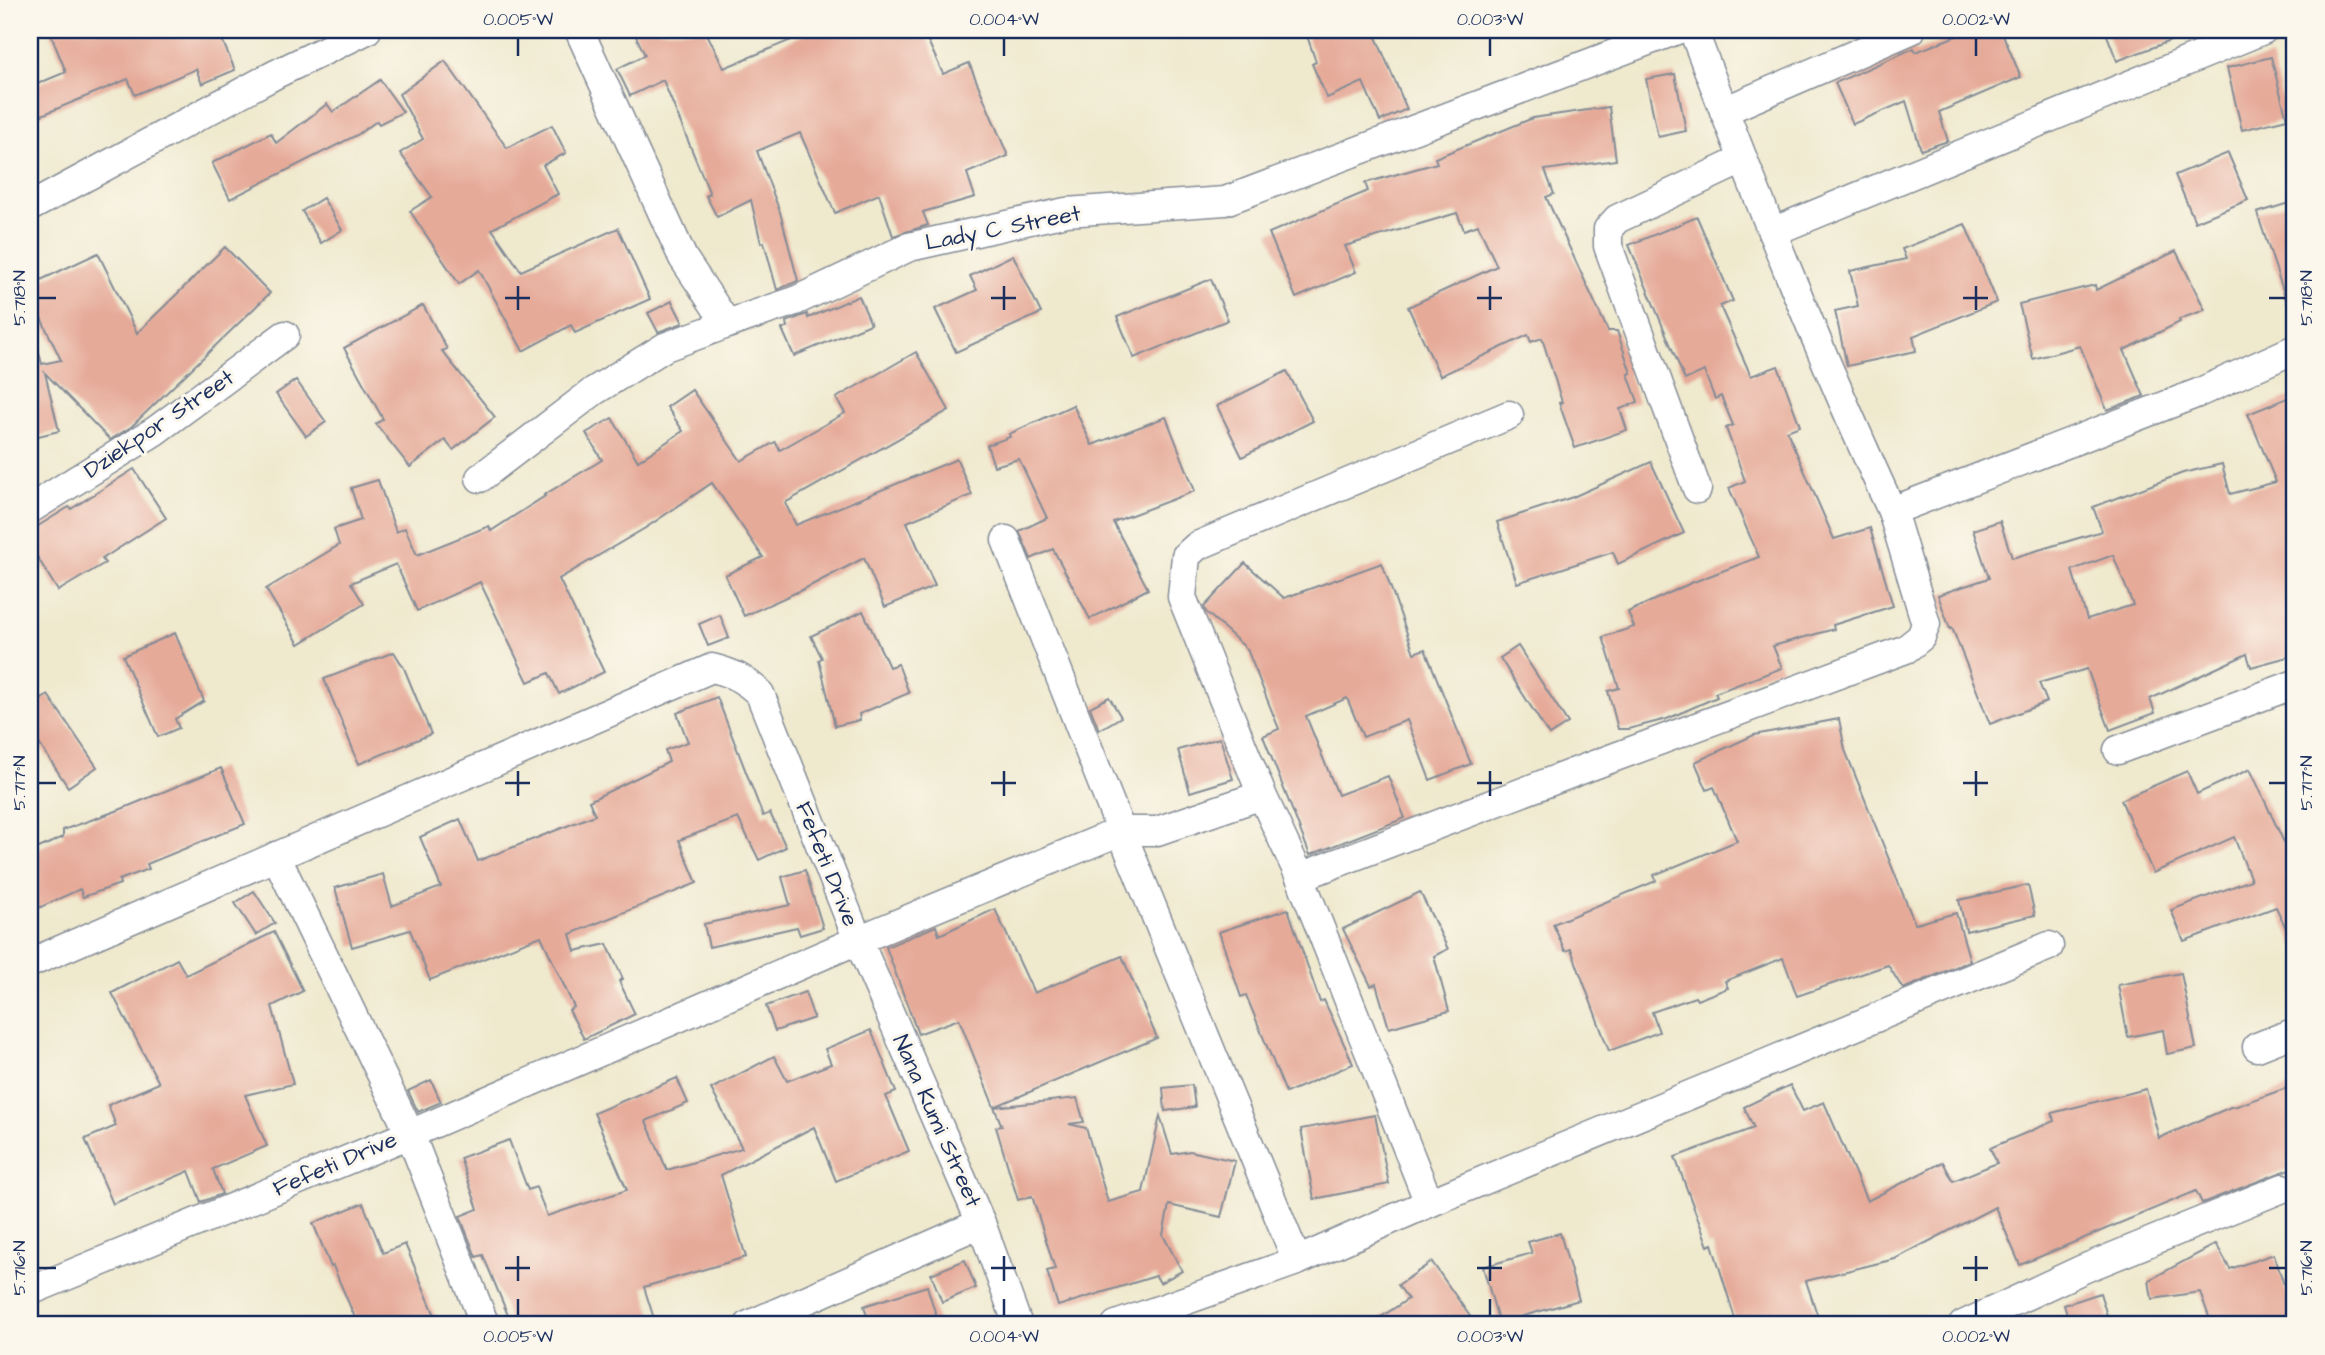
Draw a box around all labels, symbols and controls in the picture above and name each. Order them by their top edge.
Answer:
text: 0.005°W [483,7,553,32]
text: 0.004°W [969,7,1039,32]
text: 0.003°W [1457,7,1523,32]
text: 0.002°W [1942,7,2010,32]
street label: Lady C Street [923,197,1084,260]
text: 5.718°N [7,270,32,326]
text: 5.718°N [2294,270,2319,326]
street label: Dziekpor Street [78,361,241,486]
text: 5.717°N [7,756,32,810]
text: 5.717°N [2294,756,2319,810]
street label: Fefeti Drive [787,797,867,931]
street label: Nana Kumi Street [885,1030,990,1213]
street label: Fefeti Drive [268,1123,402,1205]
text: 5.716°N [7,1240,32,1296]
text: 5.716°N [2294,1240,2319,1296]
text: 0.005°W [483,1324,553,1349]
text: 0.004°W [969,1324,1039,1349]
text: 0.003°W [1457,1324,1523,1349]
text: 0.002°W [1942,1324,2010,1349]

